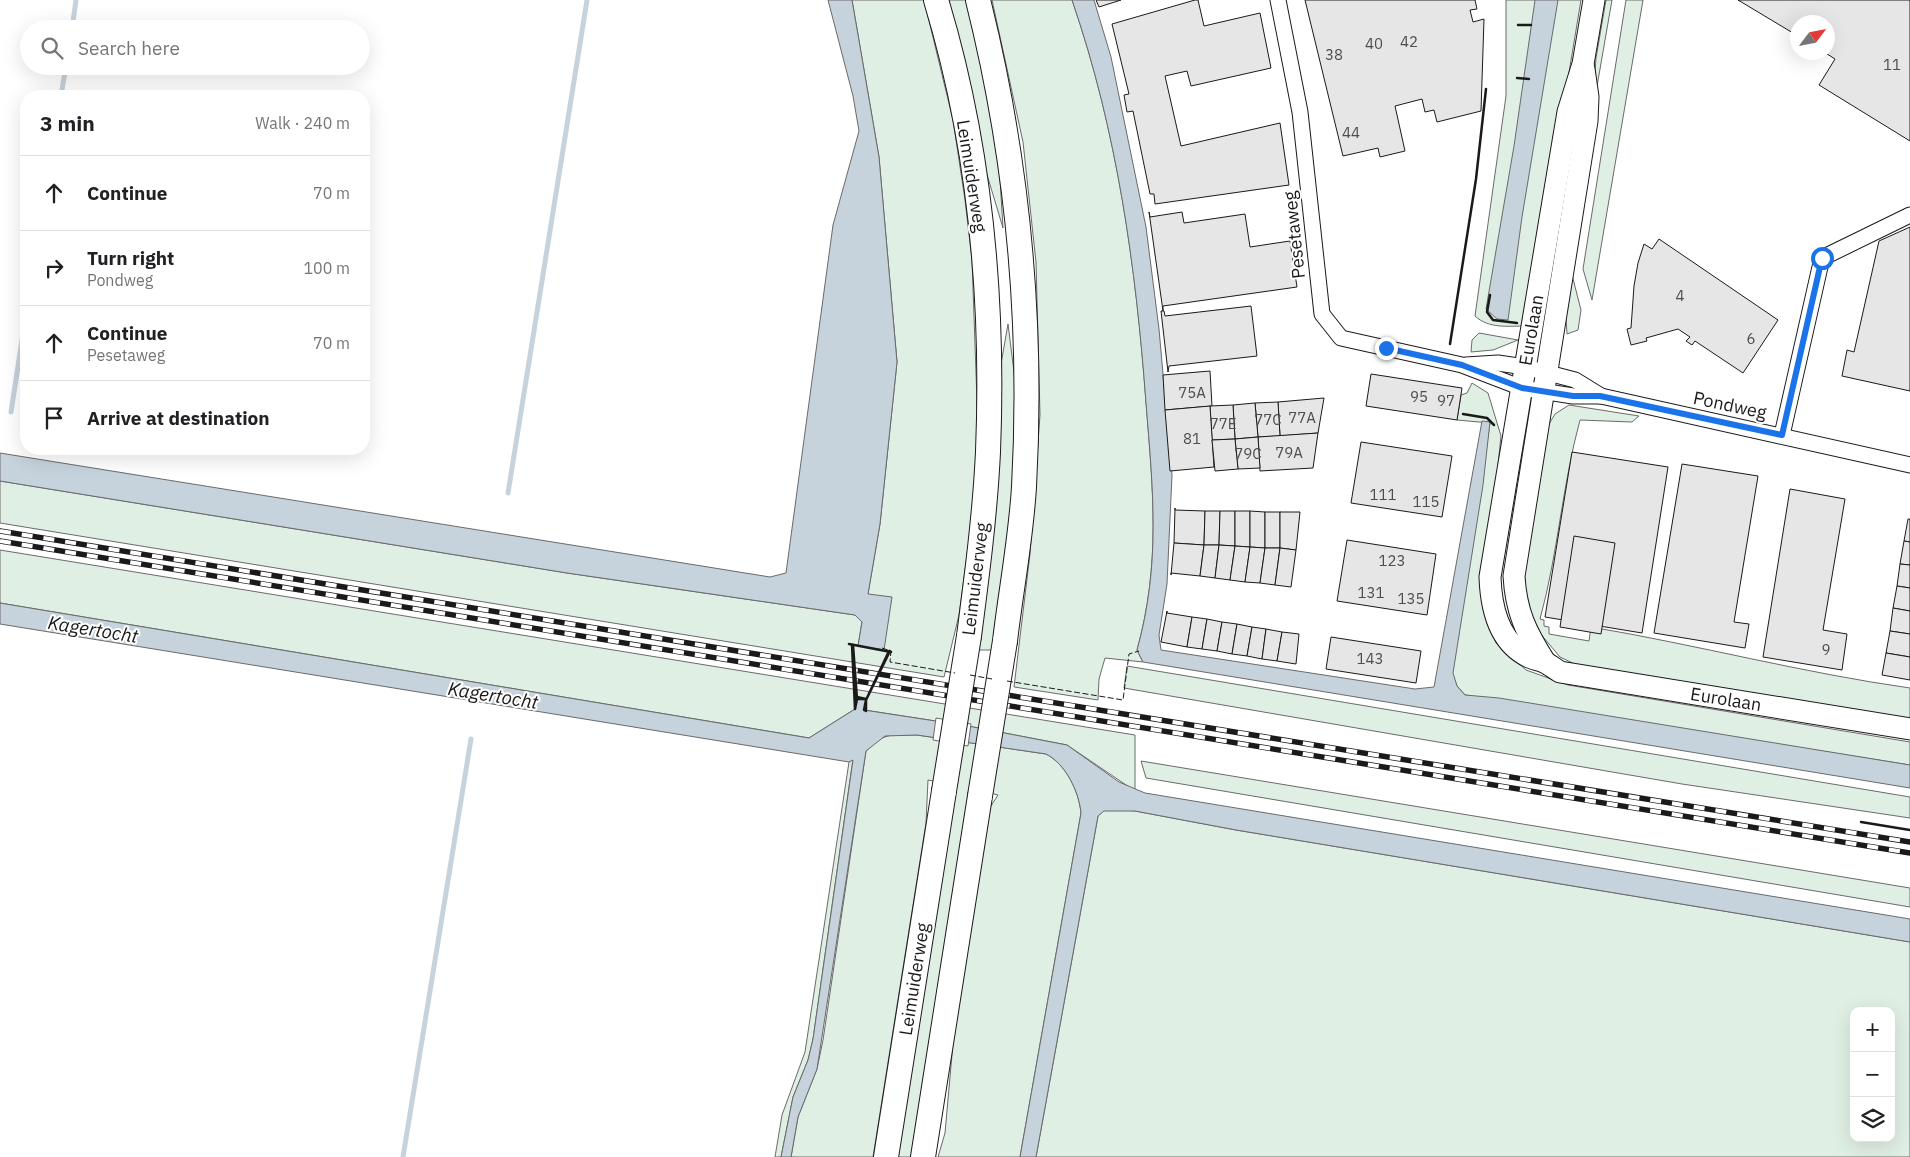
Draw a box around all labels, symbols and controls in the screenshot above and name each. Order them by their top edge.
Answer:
north arrow [1790,15,1835,60]
search box [20,20,370,75]
house number: 42 [1400,32,1418,51]
icon: search [38,34,66,62]
house number: 40 [1365,34,1383,53]
text: Search here [78,36,180,60]
house number: 38 [1325,45,1343,64]
house number: 11 [1883,55,1901,74]
text: 3 min [40,109,95,137]
text: Walk · 240 m [255,113,350,133]
street label: Leimuiderweg [952,118,992,234]
house number: 44 [1342,123,1360,142]
icon: ahead [40,179,68,207]
text: Continue [87,181,167,205]
text: 70 m [313,183,350,203]
street label: Pesetaweg [1278,190,1310,280]
text: Turn right [87,246,174,270]
route start [1811,247,1834,270]
icon: right [40,254,68,282]
text: 100 m [303,258,350,278]
text: Pondweg [87,270,153,290]
house number: 4 [1675,286,1685,305]
street label: Eurolaan [1513,293,1549,367]
text: Continue [87,321,167,345]
icon: ahead [40,329,68,357]
house number: 6 [1746,329,1756,348]
text: 70 m [313,333,350,353]
route end [1375,337,1398,360]
text: Pesetaweg [87,345,165,365]
house number: 75A [1178,383,1206,402]
street label: Pondweg [1691,386,1769,424]
house number: 95 [1410,387,1428,406]
house number: 97 [1437,391,1455,410]
icon: arrive [40,404,68,432]
text: Arrive at destination [87,406,270,430]
house number: 77A [1288,408,1316,427]
house number: 77C [1254,410,1282,429]
house number: 77E [1210,414,1236,433]
house number: 81 [1183,429,1201,448]
house number: 79A [1275,443,1303,462]
house number: 79C [1234,444,1262,463]
house number: 111 [1369,485,1397,504]
house number: 115 [1412,492,1440,511]
street label: Leimuiderweg [957,521,993,637]
house number: 123 [1378,551,1406,570]
house number: 131 [1357,583,1385,602]
house number: 135 [1397,589,1425,608]
water label: Kagertocht [46,610,141,648]
house number: 9 [1821,640,1831,659]
house number: 143 [1356,649,1384,668]
water label: Kagertocht [446,676,541,714]
street label: Eurolaan [1689,682,1763,716]
street label: Leimuiderweg [894,921,934,1037]
map controls [1850,1007,1895,1142]
button: + [1850,1007,1895,1052]
button: − [1850,1052,1895,1097]
button: layers [1850,1097,1895,1142]

